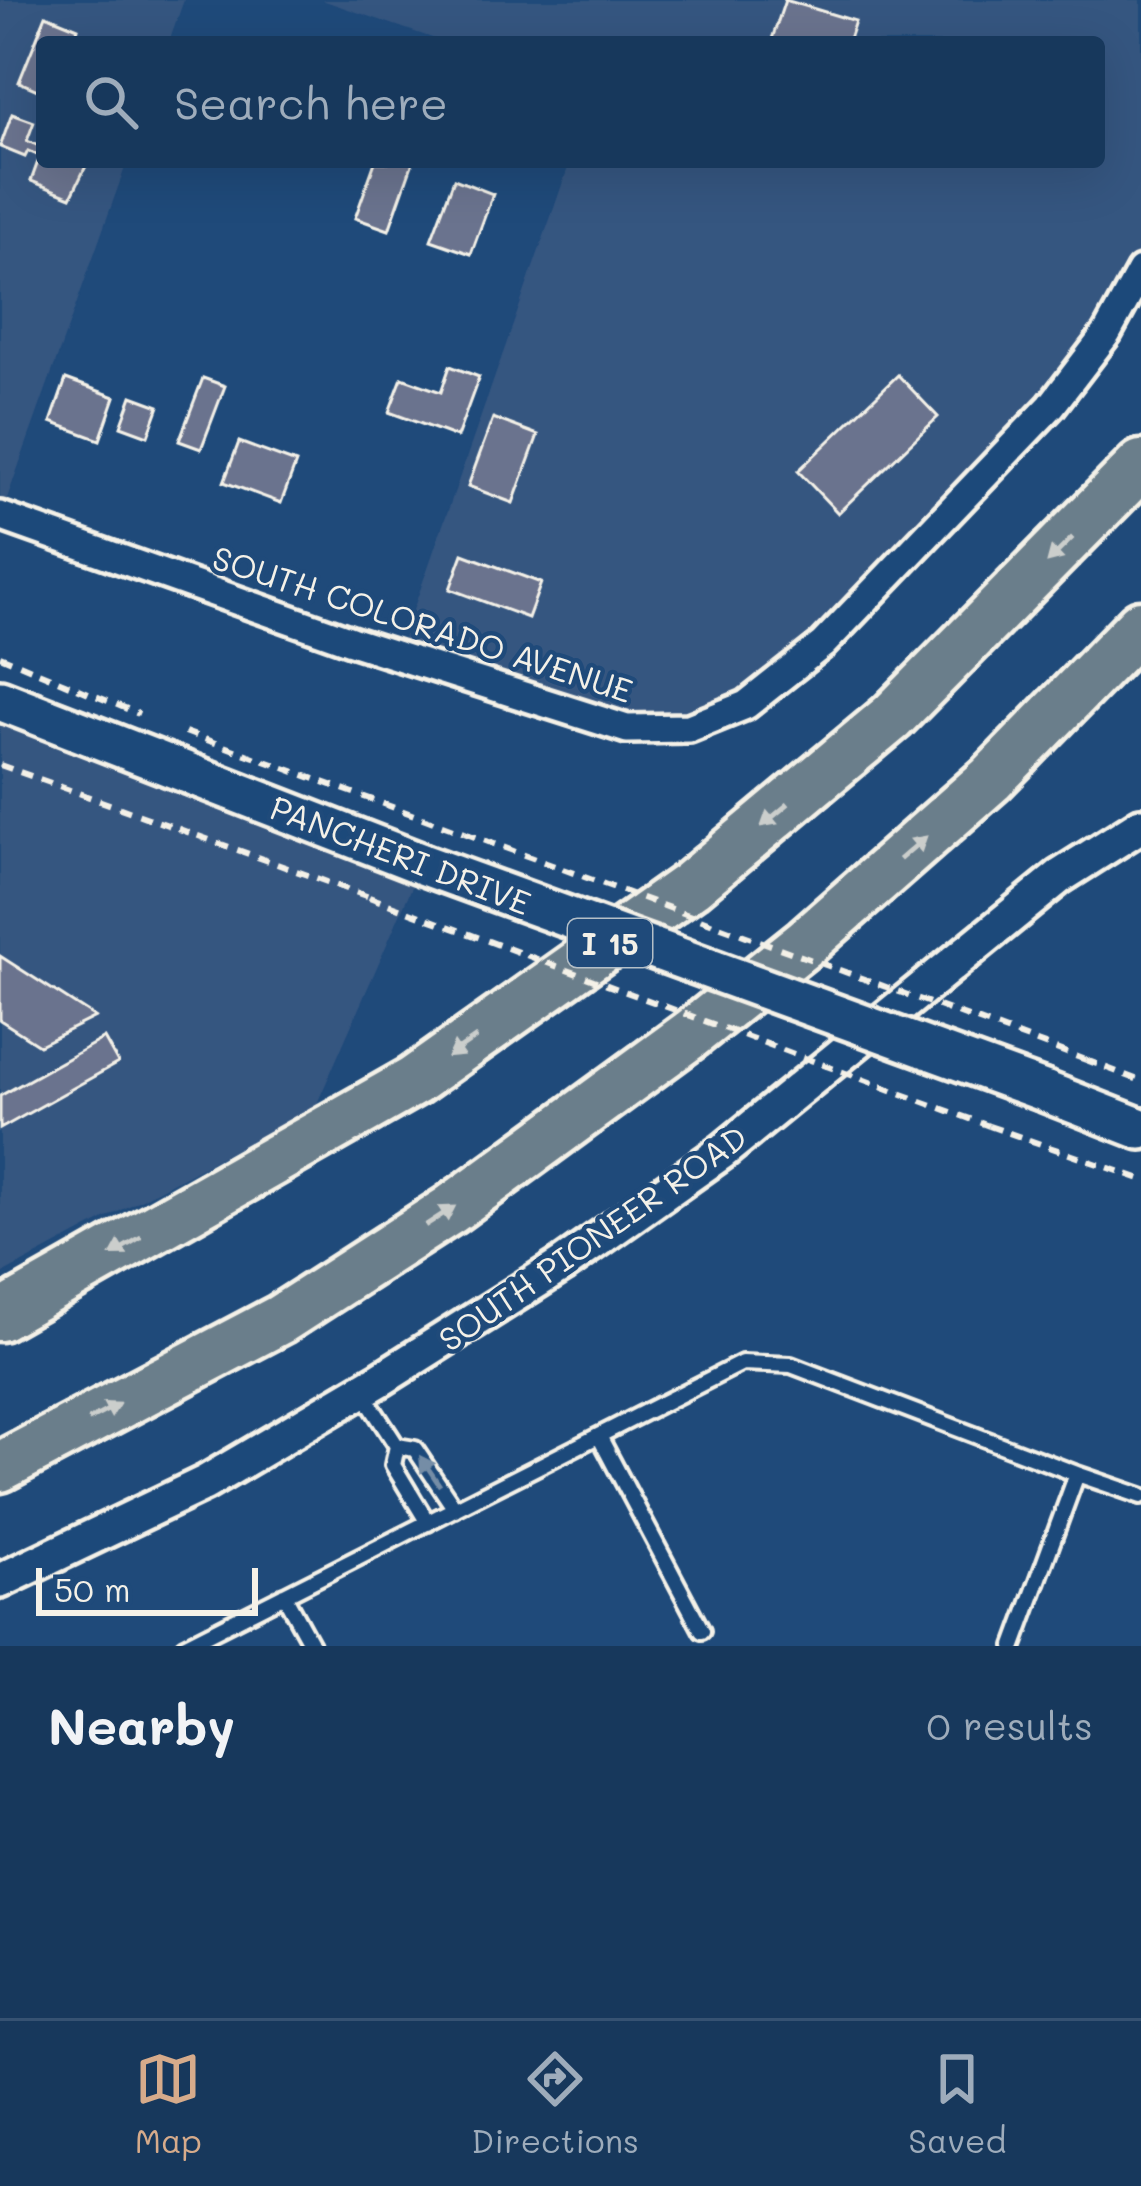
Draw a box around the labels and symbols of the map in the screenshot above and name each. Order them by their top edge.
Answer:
street label: SOUTH COLORADO AVENUE [208,535,638,711]
one-way arrow [1046,535,1075,563]
street label: PANCHERI DRIVE [265,785,537,923]
one-way arrow [760,802,790,828]
one-way arrow [898,835,928,861]
road number: I 15 [568,919,652,967]
one-way arrow [446,1035,478,1059]
street label: SOUTH PIONEER ROAD [430,1114,754,1360]
one-way arrow [423,1205,456,1227]
one-way arrow [109,1235,143,1256]
one-way arrow [86,1403,121,1423]
one-way arrow [419,1455,442,1488]
scale bar [36,1562,258,1615]

